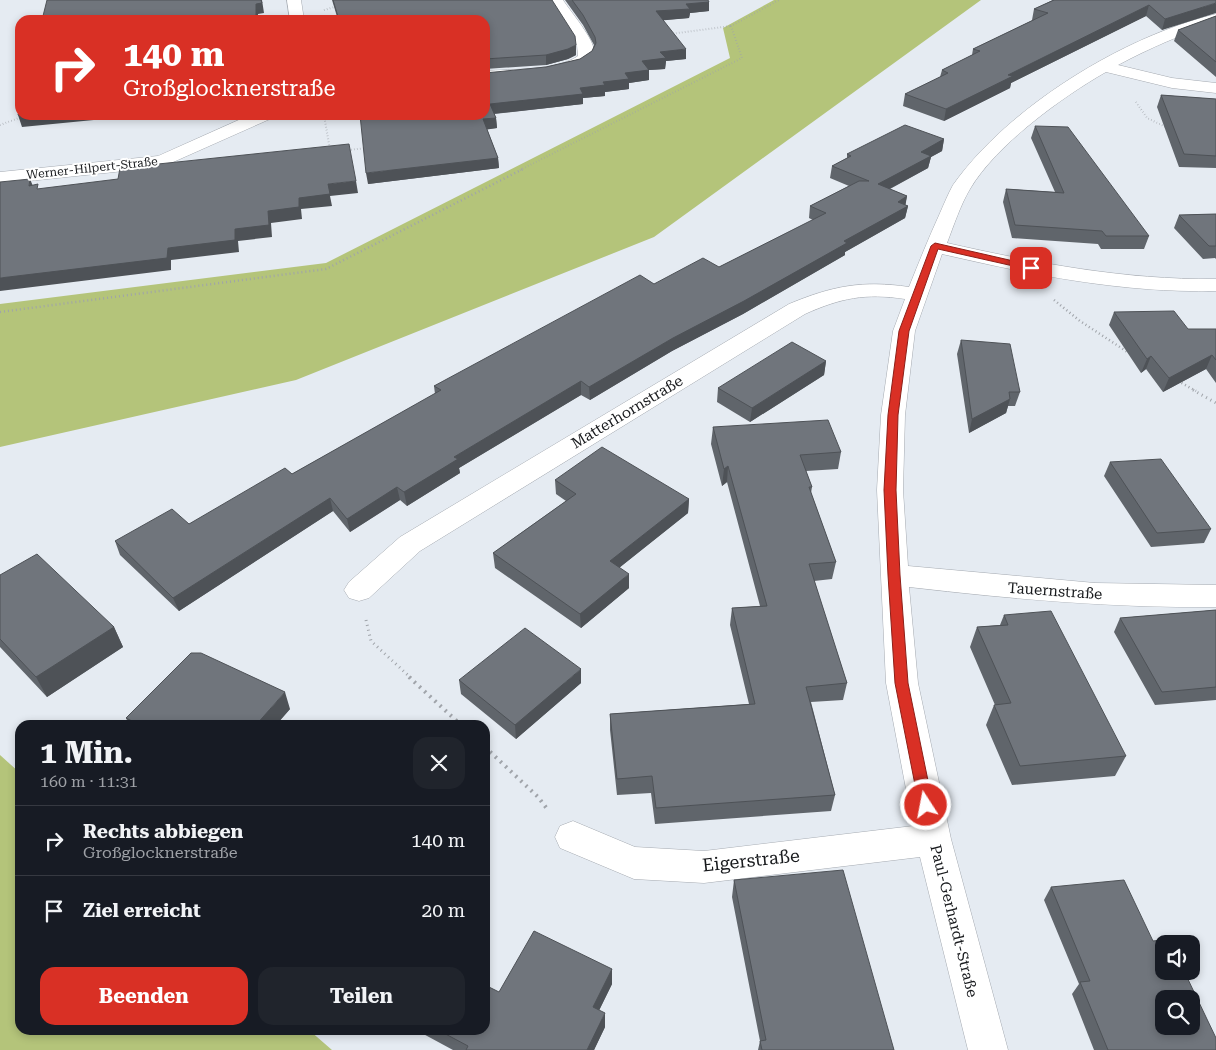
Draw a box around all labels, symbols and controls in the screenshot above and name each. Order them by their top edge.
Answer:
text: 140 m [123,34,224,75]
icon: right [40,35,105,100]
text: Großglocknerstraße [123,76,336,101]
street label: Werner-Hilpert-Straße [26,154,159,182]
pin [1010,247,1052,289]
icon: arrive [1017,254,1045,282]
street label: Matterhornstraße [568,372,686,452]
street label: Tauernstraße [1007,579,1103,603]
text: 1 Min. [40,735,133,770]
button: close [413,737,465,789]
text: 160 m · 11:31 [40,772,138,791]
position arrow [899,778,951,830]
text: Rechts abbiegen [83,820,243,843]
icon: right [40,827,68,855]
text: 140 m [411,829,465,852]
text: Großglocknerstraße [83,843,238,862]
street label: Paul-Gerhardt-Straße [926,843,982,999]
street label: Eigerstraße [701,844,801,876]
icon: arrive [40,897,68,925]
text: Ziel erreicht [83,899,201,922]
text: 20 m [422,899,465,922]
map controls [1155,935,1200,1035]
button: sound [1155,935,1200,980]
button: Beenden [40,967,248,1025]
button: Teilen [258,967,465,1025]
button: search [1155,990,1200,1035]

